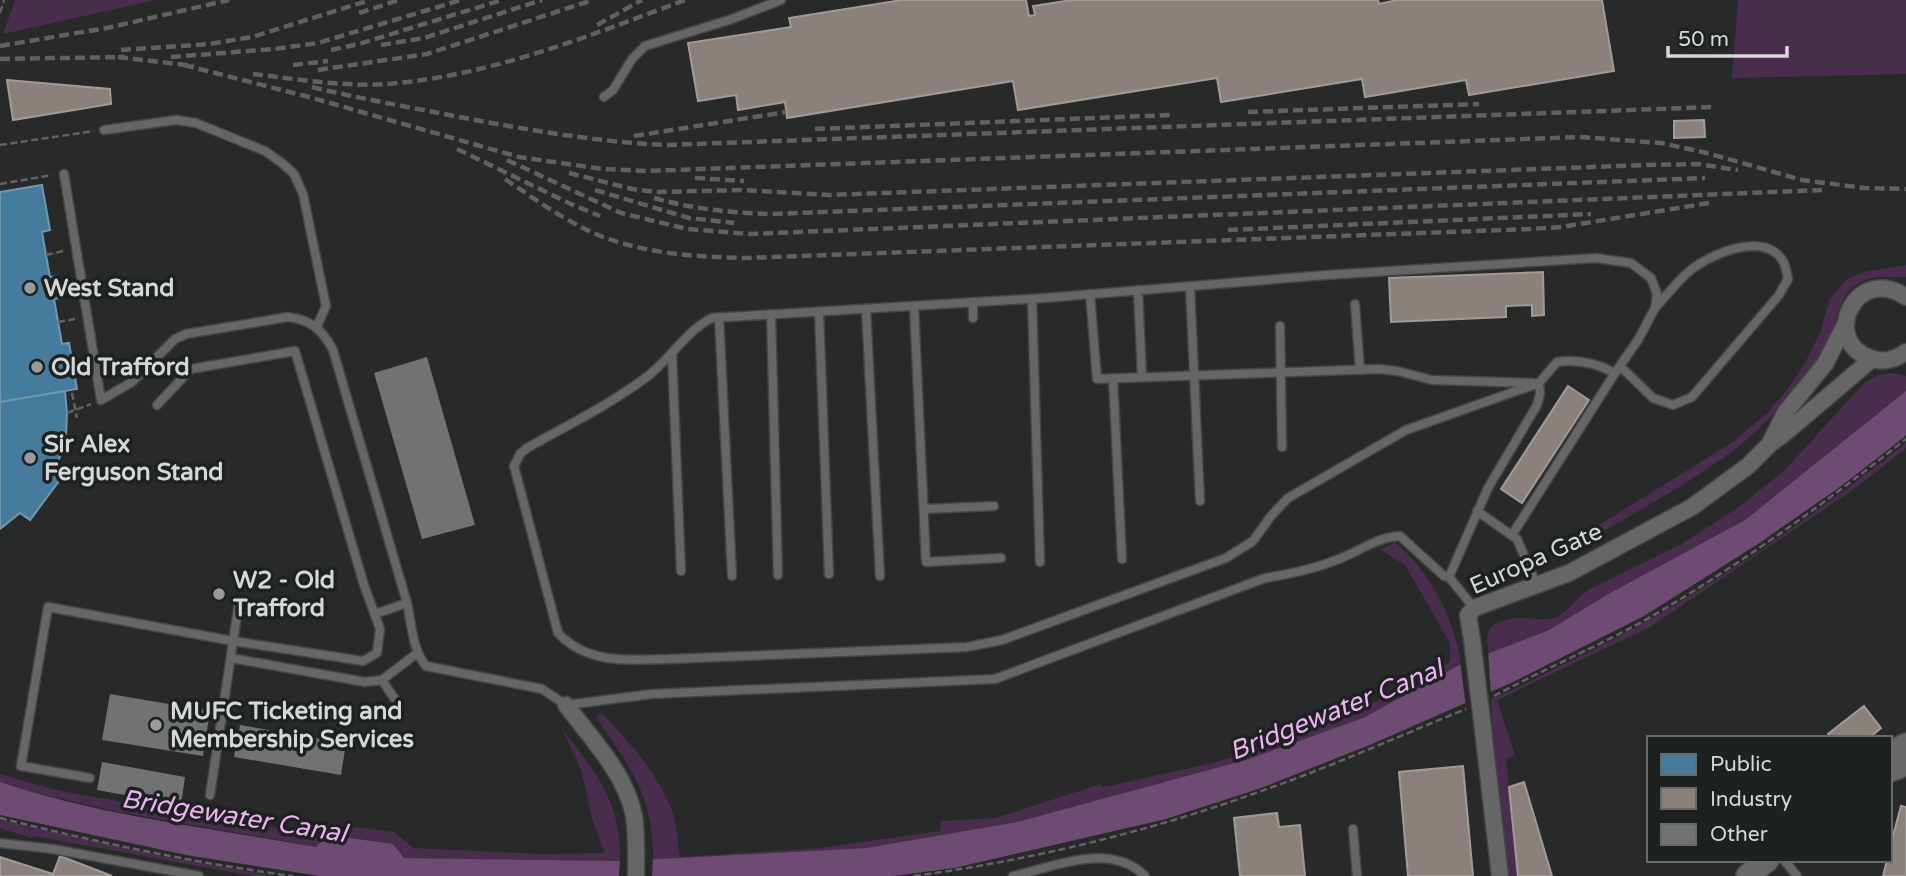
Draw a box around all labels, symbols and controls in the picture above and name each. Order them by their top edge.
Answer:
scale bar [1668,14,1787,58]
text: 50 m [1678,27,1729,52]
place label: West Stand [44,274,174,303]
marker: West Stand [22,280,38,296]
place label: Old Trafford [51,353,190,382]
marker: Old Trafford [29,359,45,375]
place label: Sir Alex Ferguson Stand [44,430,223,487]
marker: Sir Alex Ferguson Stand [22,450,38,466]
street label: Europa Gate [1465,517,1607,601]
place label: W2 - Old Trafford [232,566,335,623]
marker: W2 - Old Trafford [211,586,227,602]
water label: Bridgewater Canal [1225,652,1450,767]
place label: MUFC Ticketing and Membership Services [170,697,414,754]
marker: MUFC Ticketing and Membership Services [148,717,164,733]
legend [1647,736,1892,862]
text: Public [1710,752,1772,777]
water label: Bridgewater Canal [119,783,352,850]
text: Industry [1710,787,1792,812]
text: Other [1710,822,1768,847]

